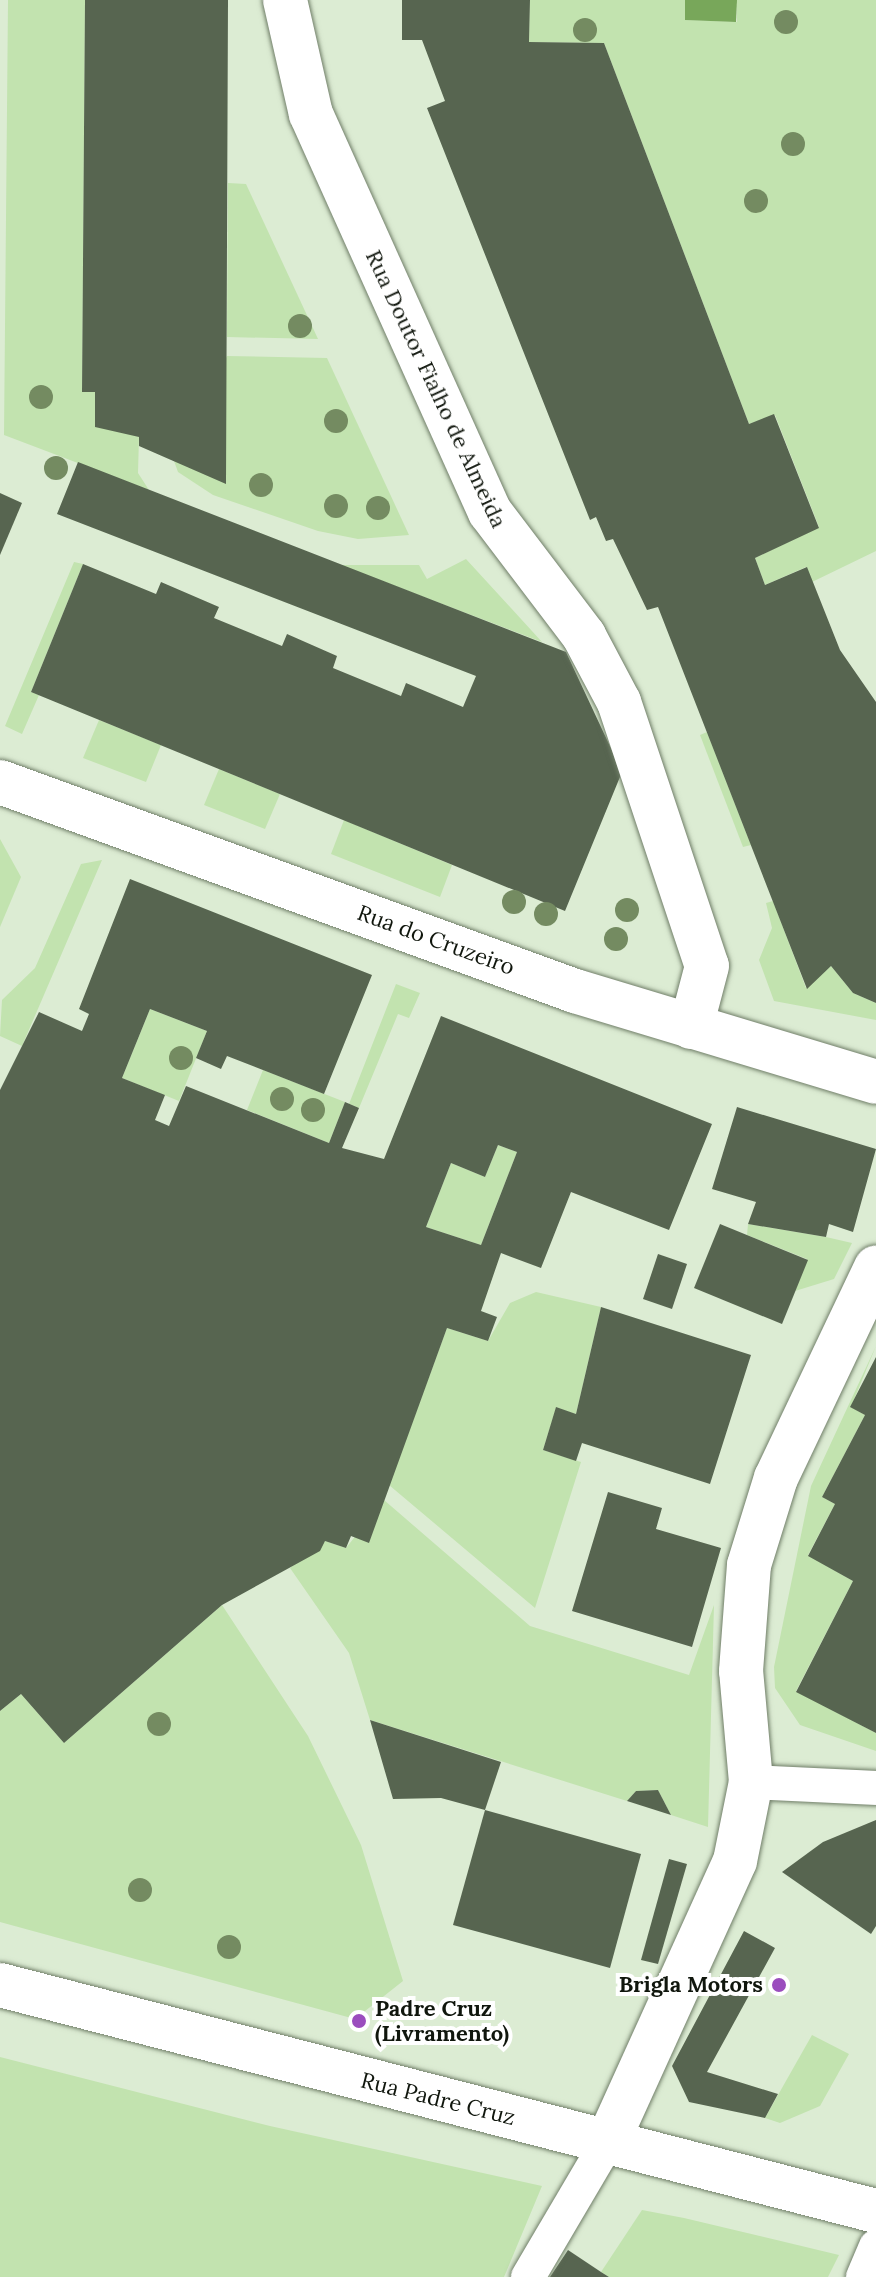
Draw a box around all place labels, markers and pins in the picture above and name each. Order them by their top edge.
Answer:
place label: Brigla Motors [619,1972,763,1998]
marker: Brigla Motors [770,1976,788,1994]
place label: Padre Cruz (Livramento) [375,1995,509,2046]
marker: Padre Cruz (Livramento) [350,2012,368,2030]

